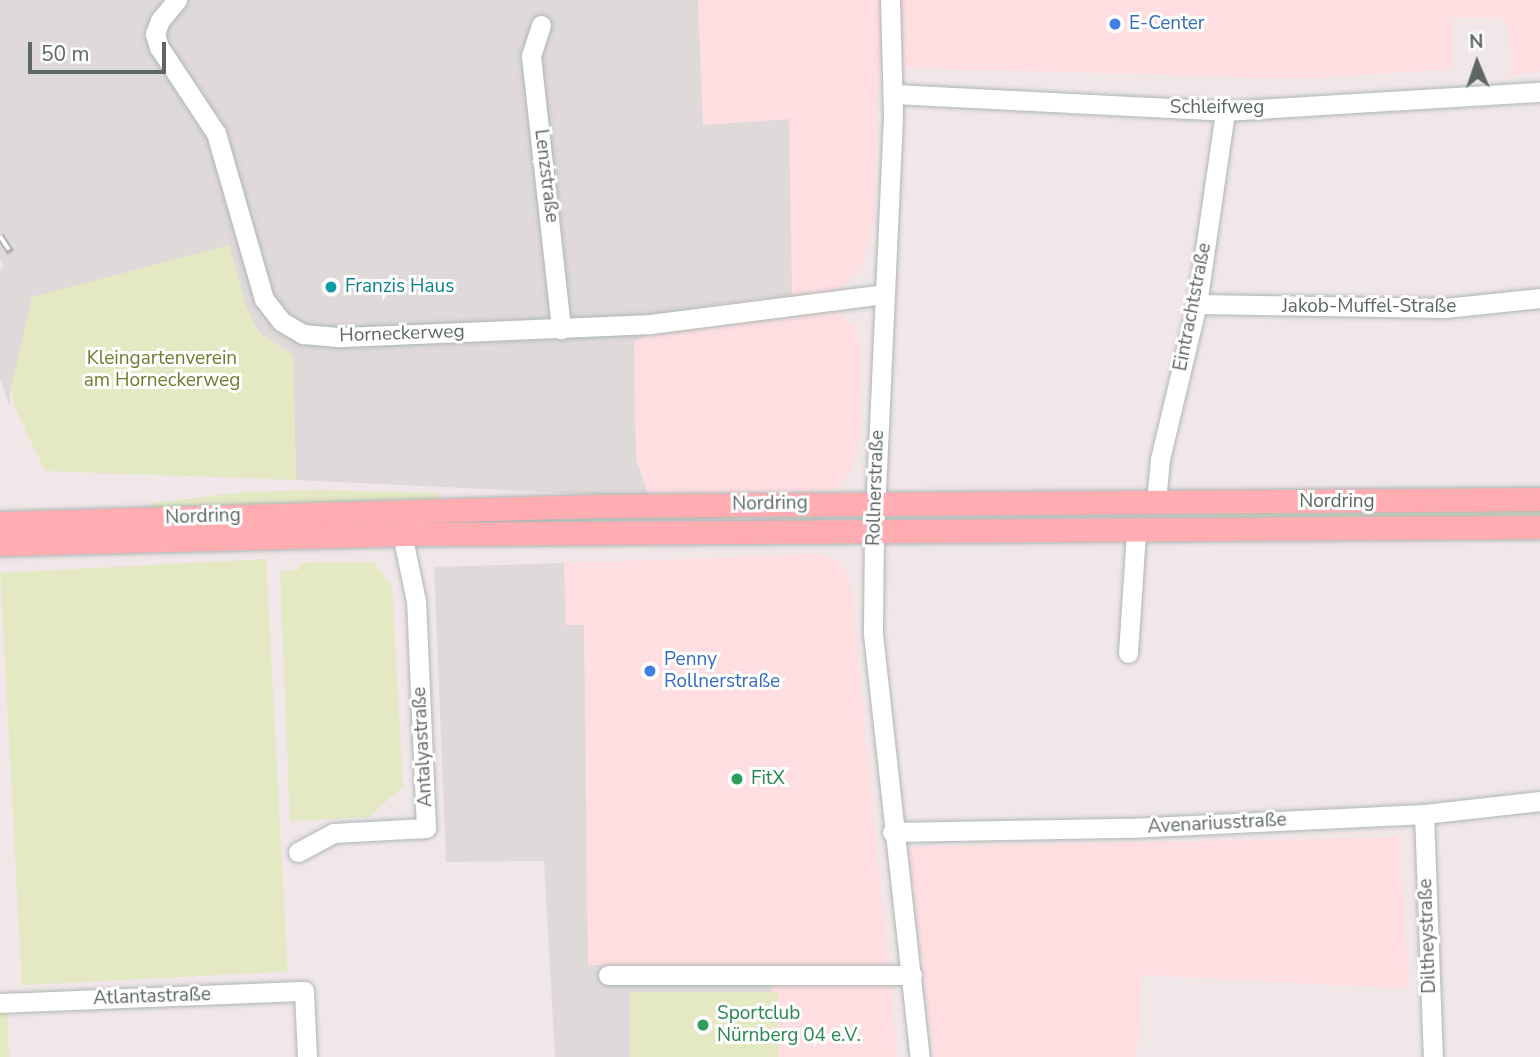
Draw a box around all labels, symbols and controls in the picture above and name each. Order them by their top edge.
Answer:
place label: E-Center [1129,13,1205,35]
marker: E-Center [1107,16,1123,32]
scale bar [32,28,170,72]
north arrow [1442,28,1512,98]
text: N [1469,29,1484,55]
text: 50 m [41,40,90,68]
street label: Schleifweg [1170,97,1264,119]
street label: Lenzstraße [529,128,563,224]
street label: Eintrachtstraße [1169,241,1217,373]
place label: Franzis Haus [345,276,454,298]
marker: Franzis Haus [323,279,339,295]
street label: Jakob-Muffel-Straße [1282,296,1456,318]
street label: Horneckerweg [339,320,465,348]
park label: Kleingartenverein am Horneckerweg [84,348,240,392]
street label: Rollnerstraße [863,430,889,546]
street label: Nordring [1299,491,1375,513]
street label: Nordring [732,492,808,516]
street label: Nordring [165,504,241,530]
place label: Penny Rollnerstraße [664,649,780,693]
marker: Penny Rollnerstraße [642,663,658,679]
street label: Antalyastraße [408,686,438,808]
place label: FitX [751,768,785,790]
marker: FitX [729,771,745,787]
street label: Avenariusstraße [1147,809,1287,839]
street label: Diltheystraße [1415,878,1441,994]
street label: Atlantastraße [93,984,211,1010]
place label: Sportclub Nürnberg 04 e.V. [717,1003,861,1047]
marker: Sportclub Nürnberg 04 e.V. [695,1017,711,1033]

